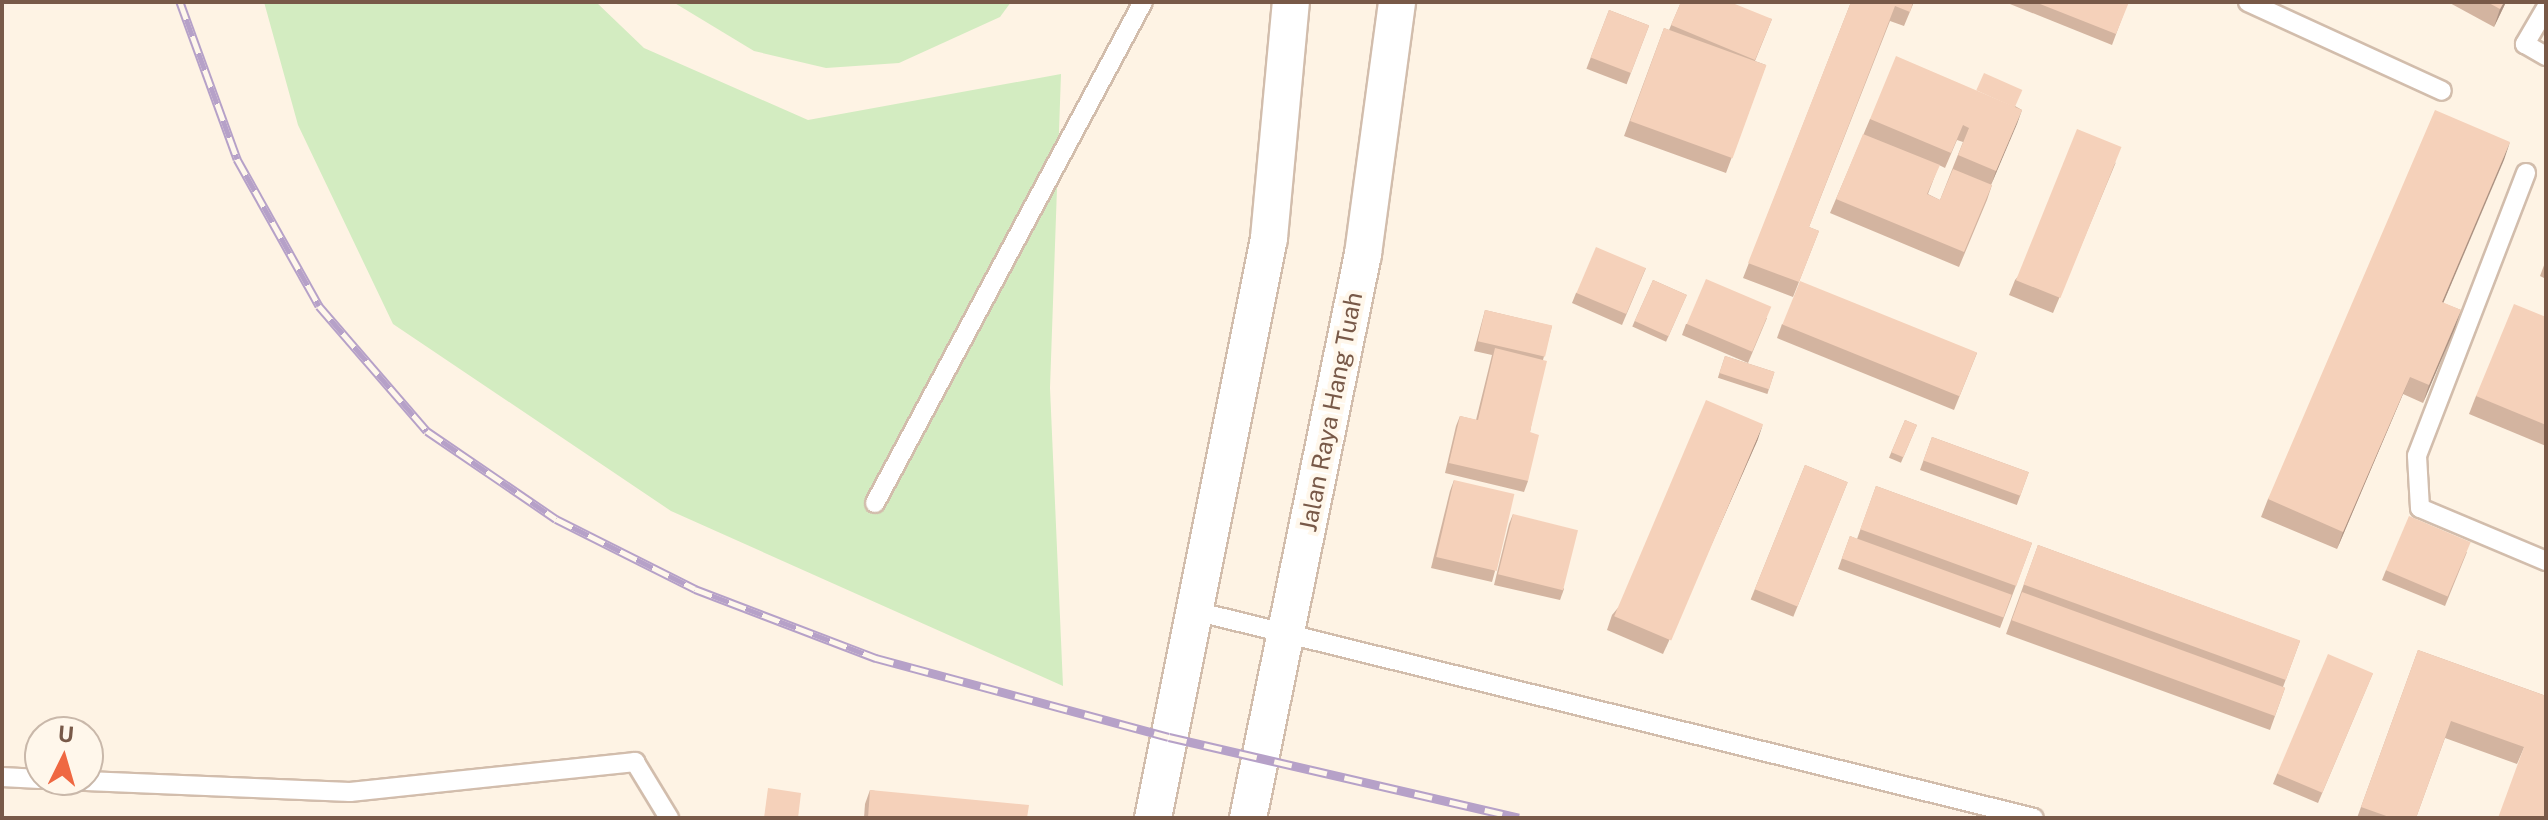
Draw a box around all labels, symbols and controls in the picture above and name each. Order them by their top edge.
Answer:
street label: Jalan Raya Hang Tuah [1294,290,1368,534]
north arrow [24,716,104,796]
text: U [57,720,75,748]

